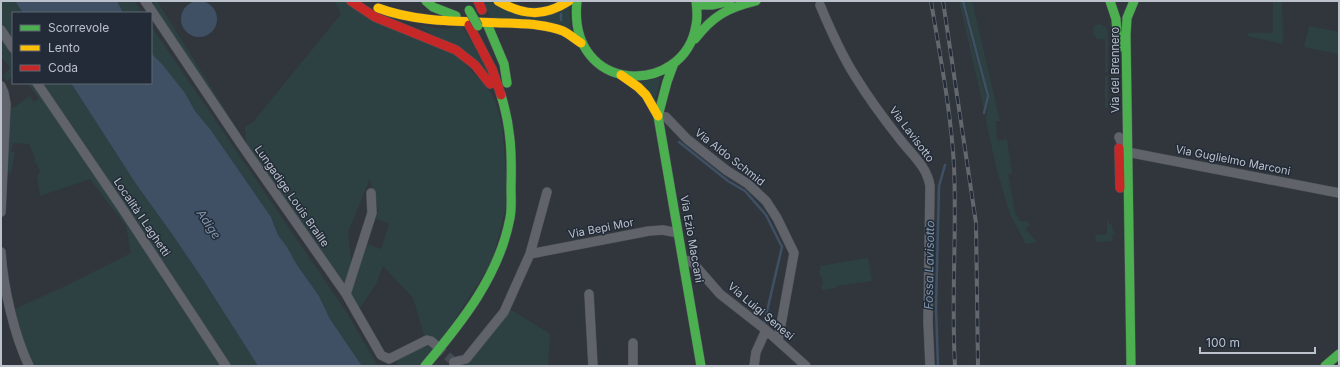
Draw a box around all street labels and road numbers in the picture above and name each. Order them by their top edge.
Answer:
street label: Via del Brennero [1108,27,1122,113]
street label: Via Lavisotto [886,103,938,165]
street label: Via Aldo Schmid [692,125,768,189]
street label: Via Guglielmo Marconi [1174,142,1292,178]
street label: Lungadige Louis Braille [252,143,332,249]
street label: Località I Laghetti [111,175,173,259]
street label: Via Ezio Maccani [677,194,707,284]
street label: Via Bepi Mor [567,215,635,241]
street label: Via Luigi Senesi [725,279,797,343]

